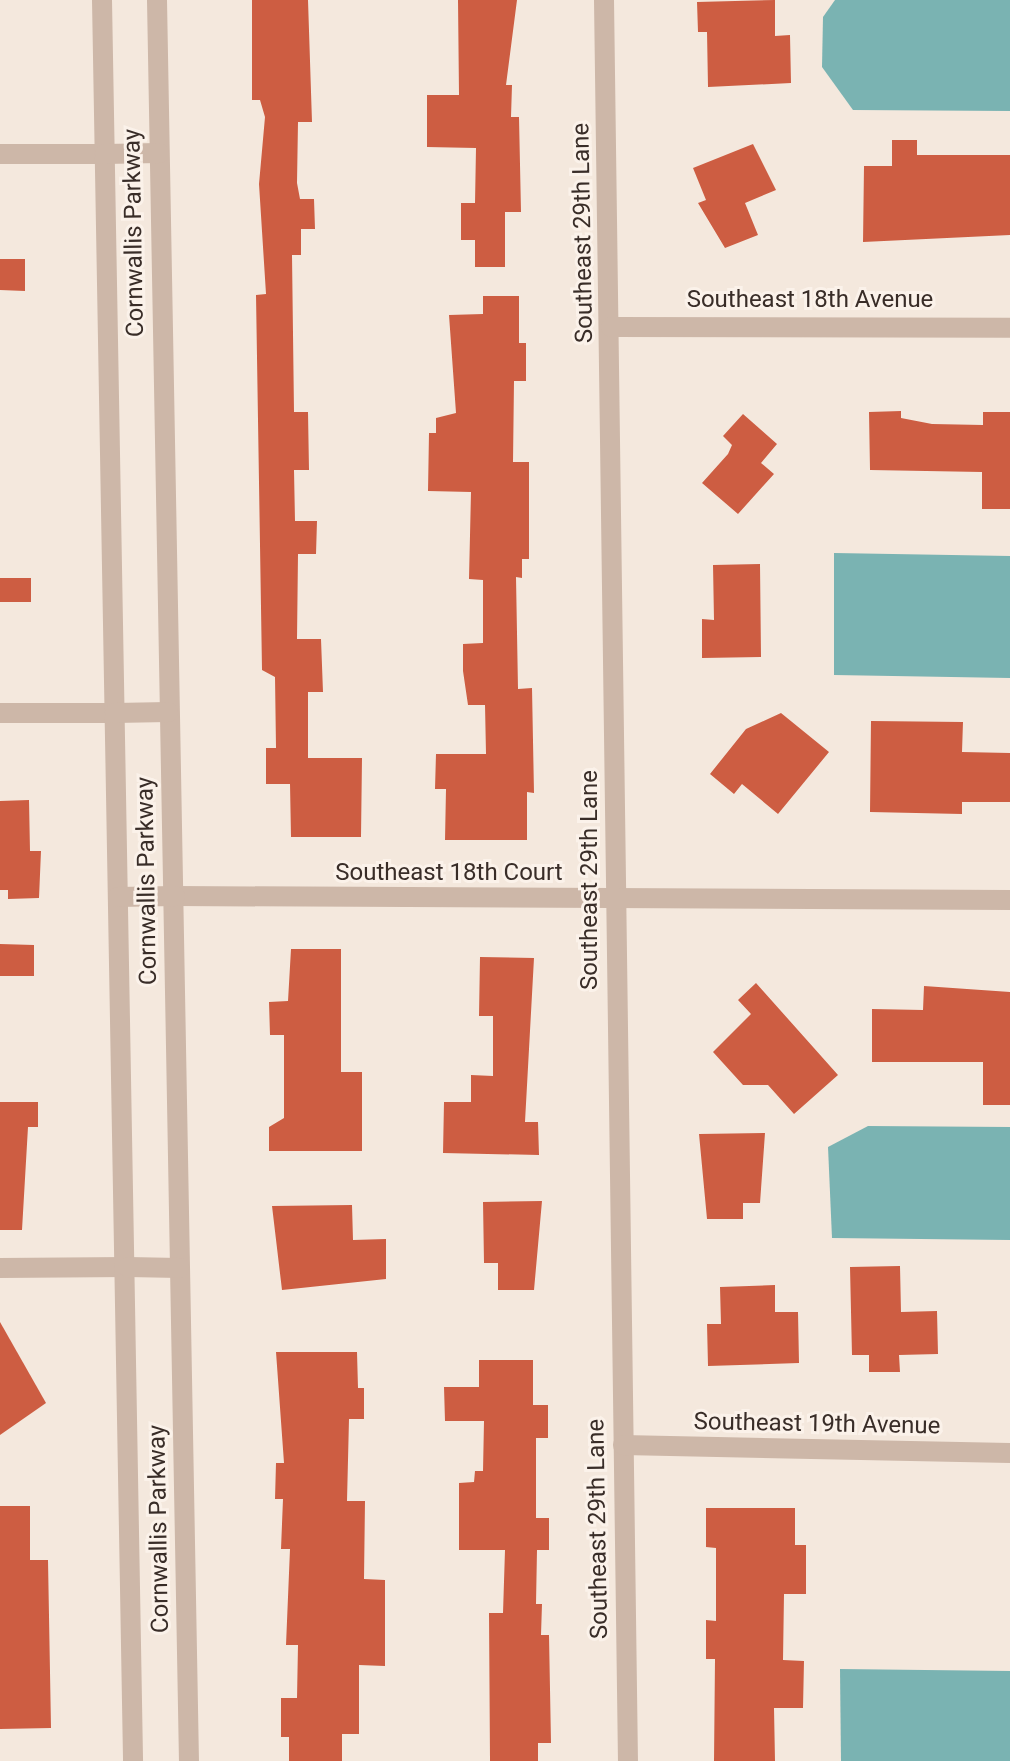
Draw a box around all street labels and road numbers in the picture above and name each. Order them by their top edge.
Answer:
street label: Southeast 29th Lane [567,123,599,343]
street label: Cornwallis Parkway [118,129,150,337]
street label: Southeast 18th Avenue [687,286,933,314]
street label: Southeast 29th Lane [576,770,604,990]
street label: Cornwallis Parkway [131,777,163,985]
street label: Southeast 18th Court [335,859,563,887]
street label: Southeast 19th Avenue [693,1407,941,1441]
street label: Southeast 29th Lane [582,1419,614,1639]
street label: Cornwallis Parkway [143,1425,175,1633]

